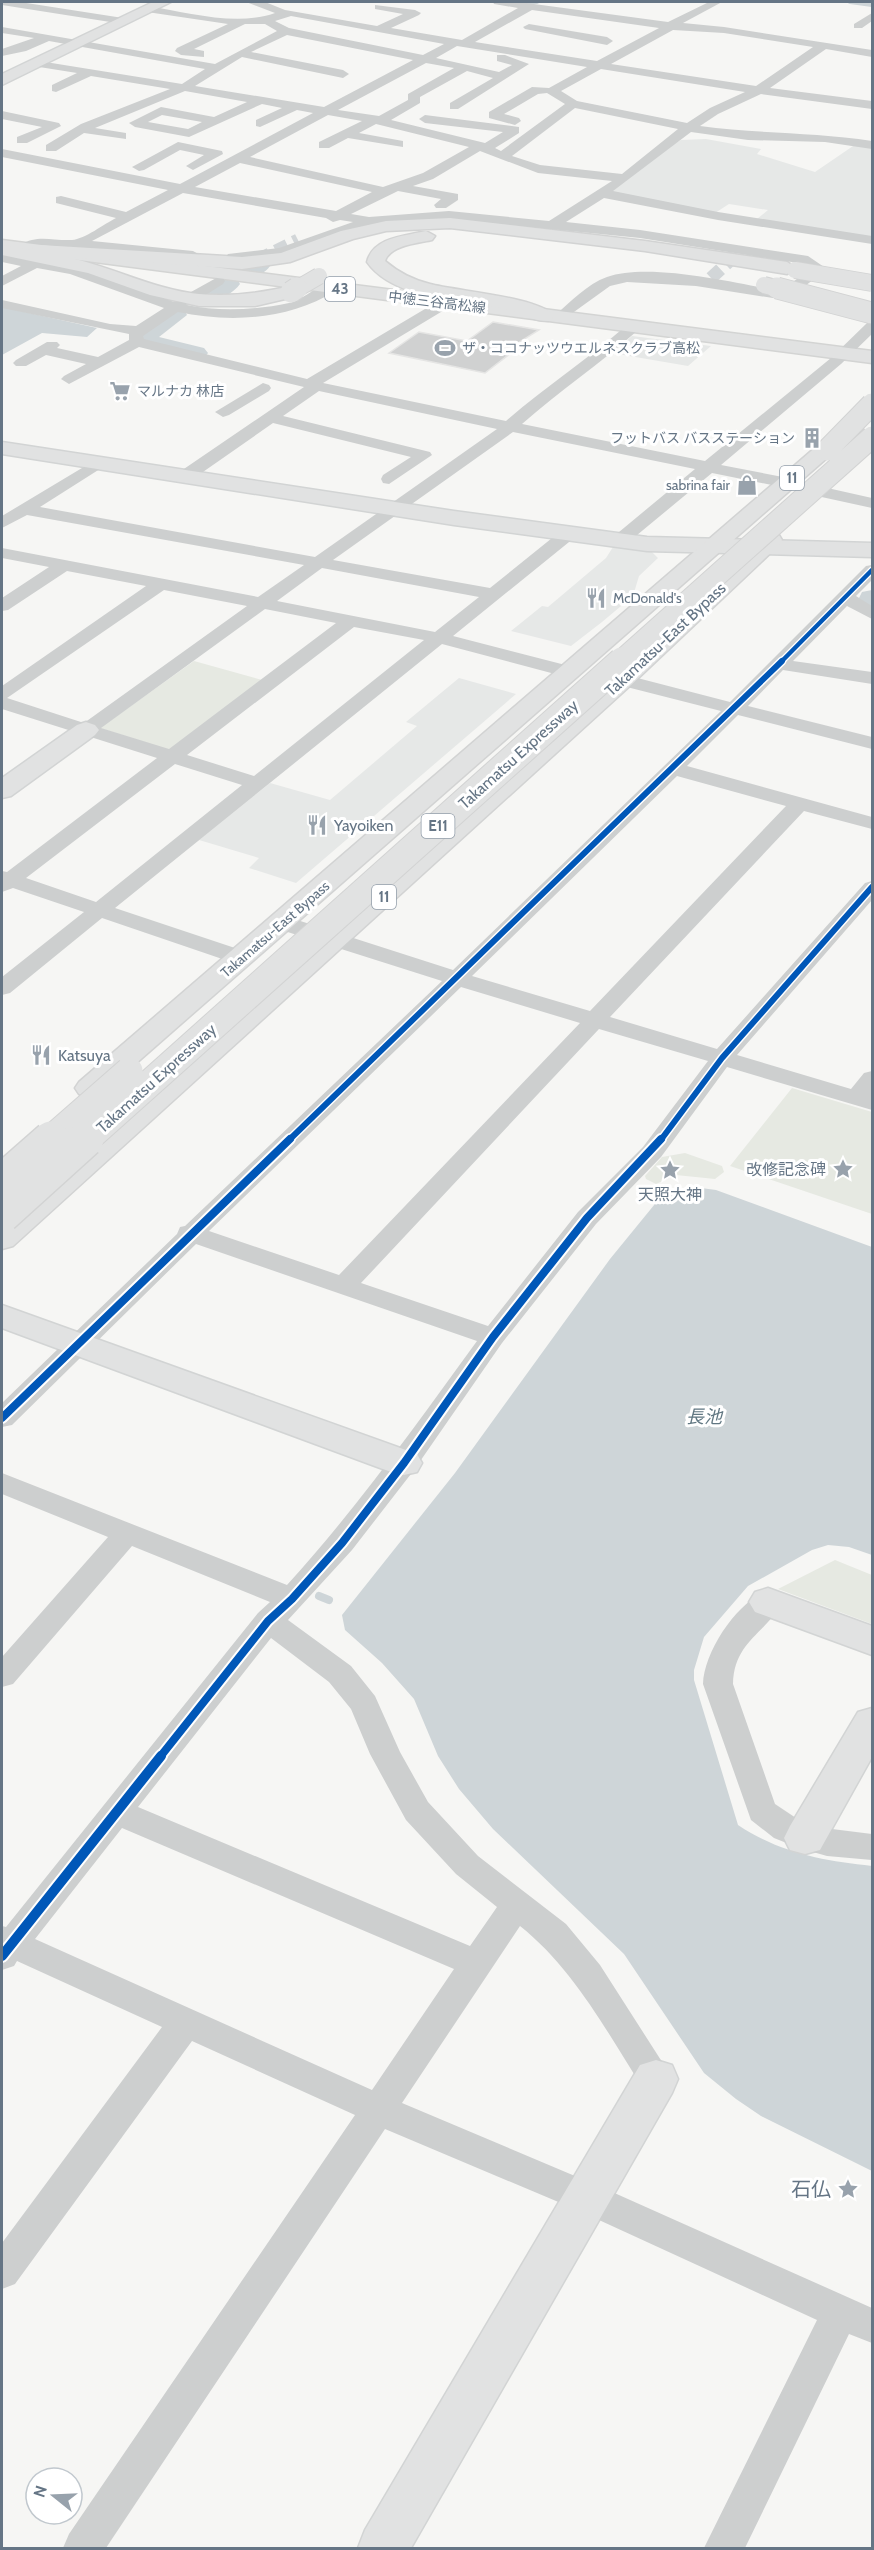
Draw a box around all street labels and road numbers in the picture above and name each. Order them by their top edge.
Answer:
road number: 43 [325,277,355,301]
street label: 中徳三谷高松線 [387,287,487,317]
road number: 11 [780,466,804,490]
street label: Takamatsu-East Bypass [601,578,730,700]
street label: Takamatsu Expressway [455,696,582,813]
road number: E11 [422,814,454,838]
street label: Takamatsu-East Bypass [217,877,333,981]
road number: 11 [372,885,396,909]
street label: Takamatsu Expressway [93,1020,220,1137]

